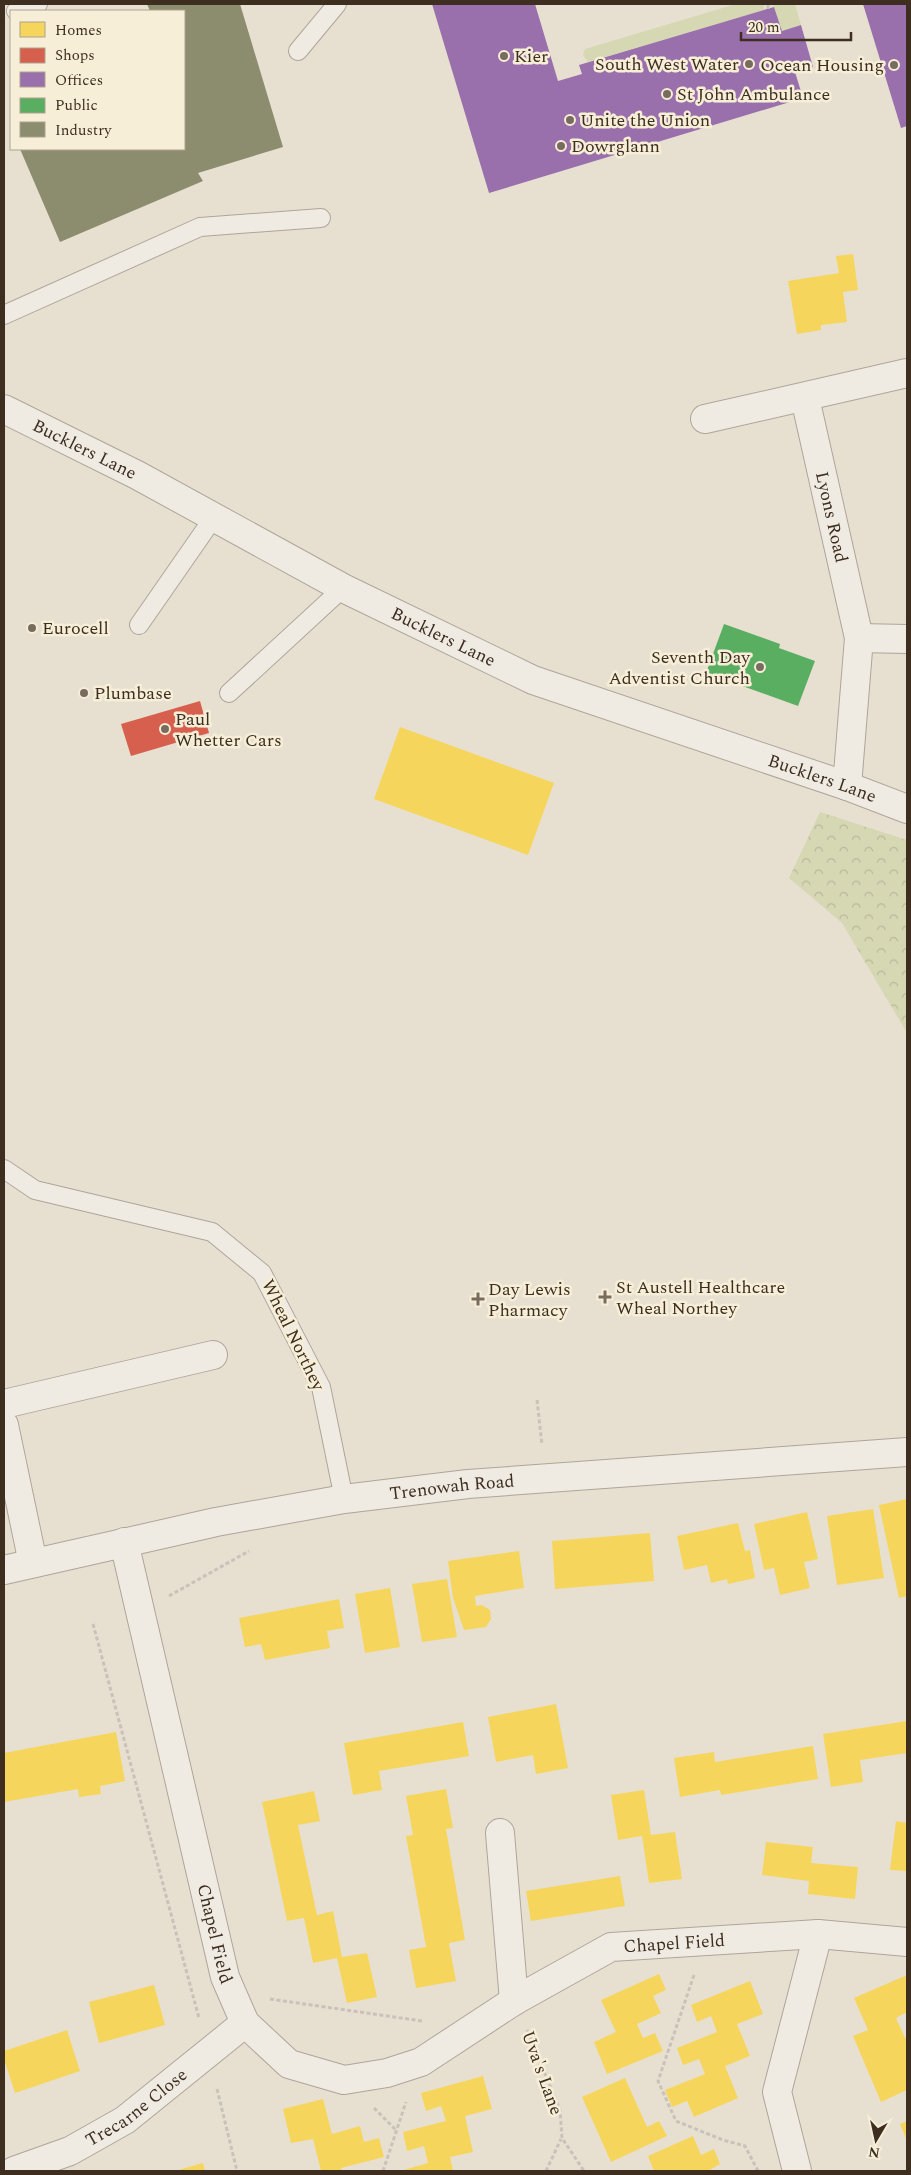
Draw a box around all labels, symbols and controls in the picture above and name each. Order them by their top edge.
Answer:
legend [10,10,185,150]
scale bar [741,10,851,42]
text: 20 m [748,16,780,39]
text: Homes [55,19,102,42]
place label: Kier [514,43,548,70]
text: Shops [55,44,95,67]
marker: Kier [498,50,510,62]
place label: South West Water [595,51,739,78]
place label: Ocean Housing [760,52,884,79]
marker: South West Water [743,58,755,70]
marker: Ocean Housing [888,59,900,71]
text: Offices [55,69,103,92]
place label: St John Ambulance [677,81,830,108]
marker: St John Ambulance [661,88,673,100]
text: Public [55,94,98,117]
place label: Unite the Union [580,107,710,134]
marker: Unite the Union [564,114,576,126]
text: Industry [55,119,112,142]
place label: Dowrglann [571,133,660,160]
marker: Dowrglann [555,140,567,152]
street label: Bucklers Lane [28,412,141,486]
street label: Lyons Road [808,469,855,565]
street label: Bucklers Lane [387,600,500,673]
place label: Eurocell [42,615,109,642]
marker: Eurocell [26,622,38,634]
place label: Seventh Day Adventist Church [609,644,751,692]
marker: Seventh Day Adventist Church [754,661,766,673]
place label: Plumbase [94,680,172,707]
marker: Plumbase [78,687,90,699]
place label: Paul Whetter Cars [175,706,282,754]
marker: Paul Whetter Cars [159,723,171,735]
street label: Bucklers Lane [764,747,881,810]
place label: St Austell Healthcare Wheal Northey [616,1274,785,1322]
street label: Wheal Northey [254,1275,332,1396]
place label: Day Lewis Pharmacy [488,1276,571,1324]
marker: St Austell Healthcare Wheal Northey [598,1290,612,1304]
marker: Day Lewis Pharmacy [472,1293,484,1305]
street label: Trenowah Road [388,1467,515,1507]
street label: Chapel Field [190,1881,240,1988]
street label: Chapel Field [623,1926,726,1960]
street label: Uva's Lane [514,2027,570,2119]
street label: Trecarne Close [80,2061,193,2153]
north arrow [851,2115,901,2165]
text: N [867,2141,881,2164]

